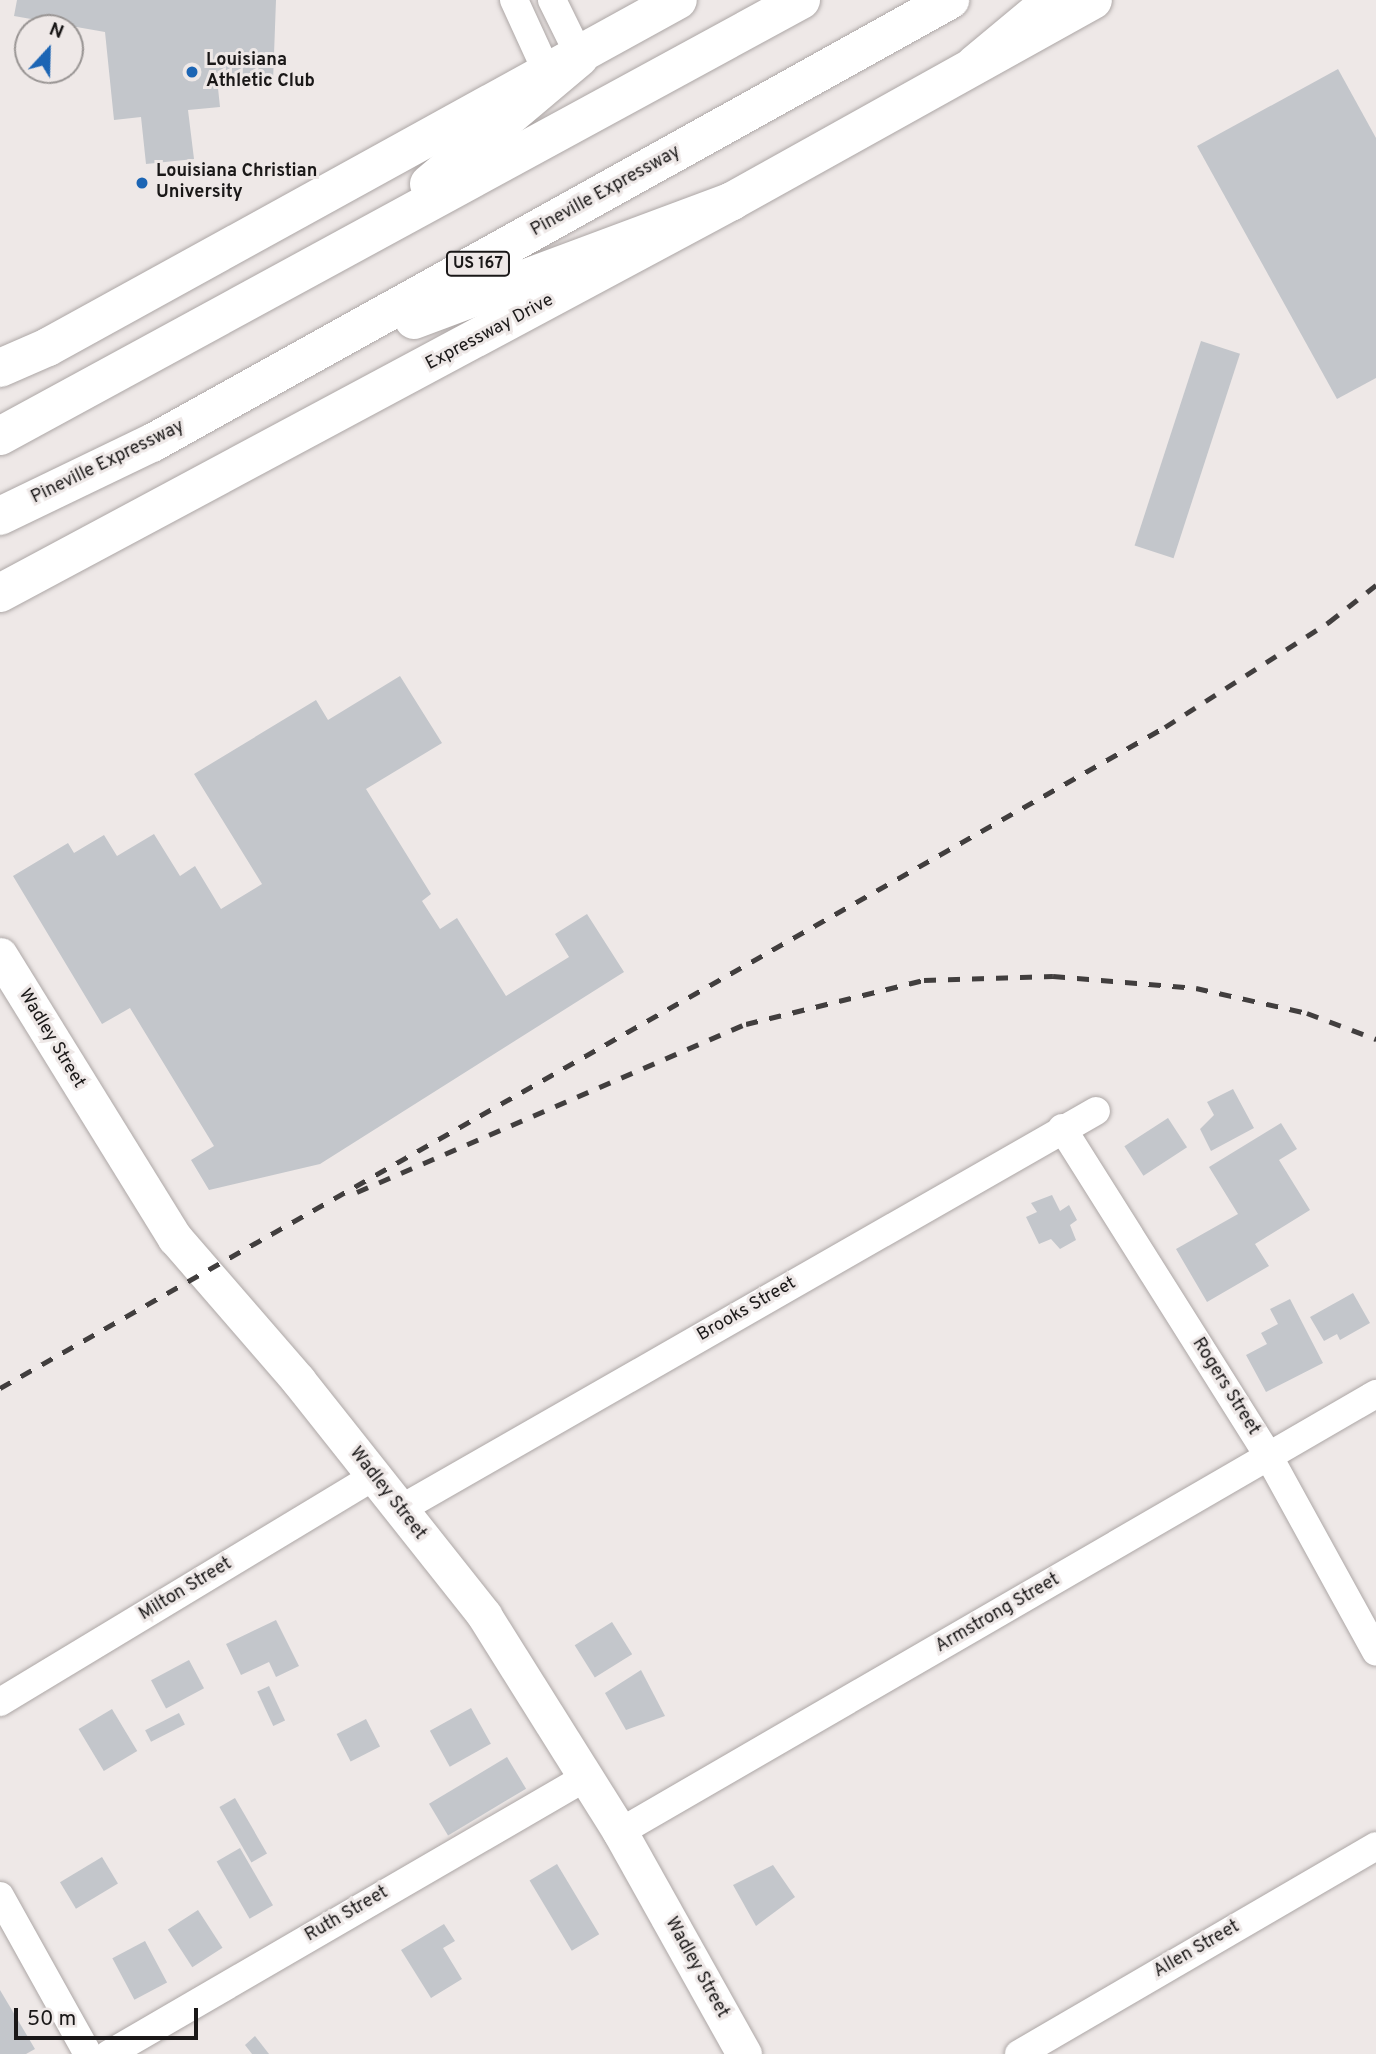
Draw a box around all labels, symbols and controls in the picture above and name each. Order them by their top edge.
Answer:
north arrow [14,14,84,84]
text: N [45,18,67,45]
place label: Louisiana Athletic Club [206,51,315,94]
marker: Louisiana Athletic Club [184,64,200,80]
street label: Pineville Expressway [528,142,684,242]
place label: Louisiana Christian University [156,162,317,204]
marker: Louisiana Christian University [134,175,150,191]
road number: US 167 [445,252,511,276]
street label: Expressway Drive [422,290,558,376]
street label: Pineville Expressway [28,417,188,509]
street label: Wadley Street [13,985,89,1093]
street label: Brooks Street [694,1273,800,1347]
street label: Rogers Street [1186,1334,1264,1440]
street label: Wadley Street [344,1443,430,1545]
street label: Milton Street [136,1554,236,1626]
street label: Armstrong Street [932,1570,1064,1658]
street label: Ruth Street [302,1883,392,1947]
street label: Wadley Street [659,1914,733,2022]
street label: Allen Street [1150,1917,1244,1983]
scale bar [18,1994,201,2038]
text: 50 m [27,2006,76,2033]

